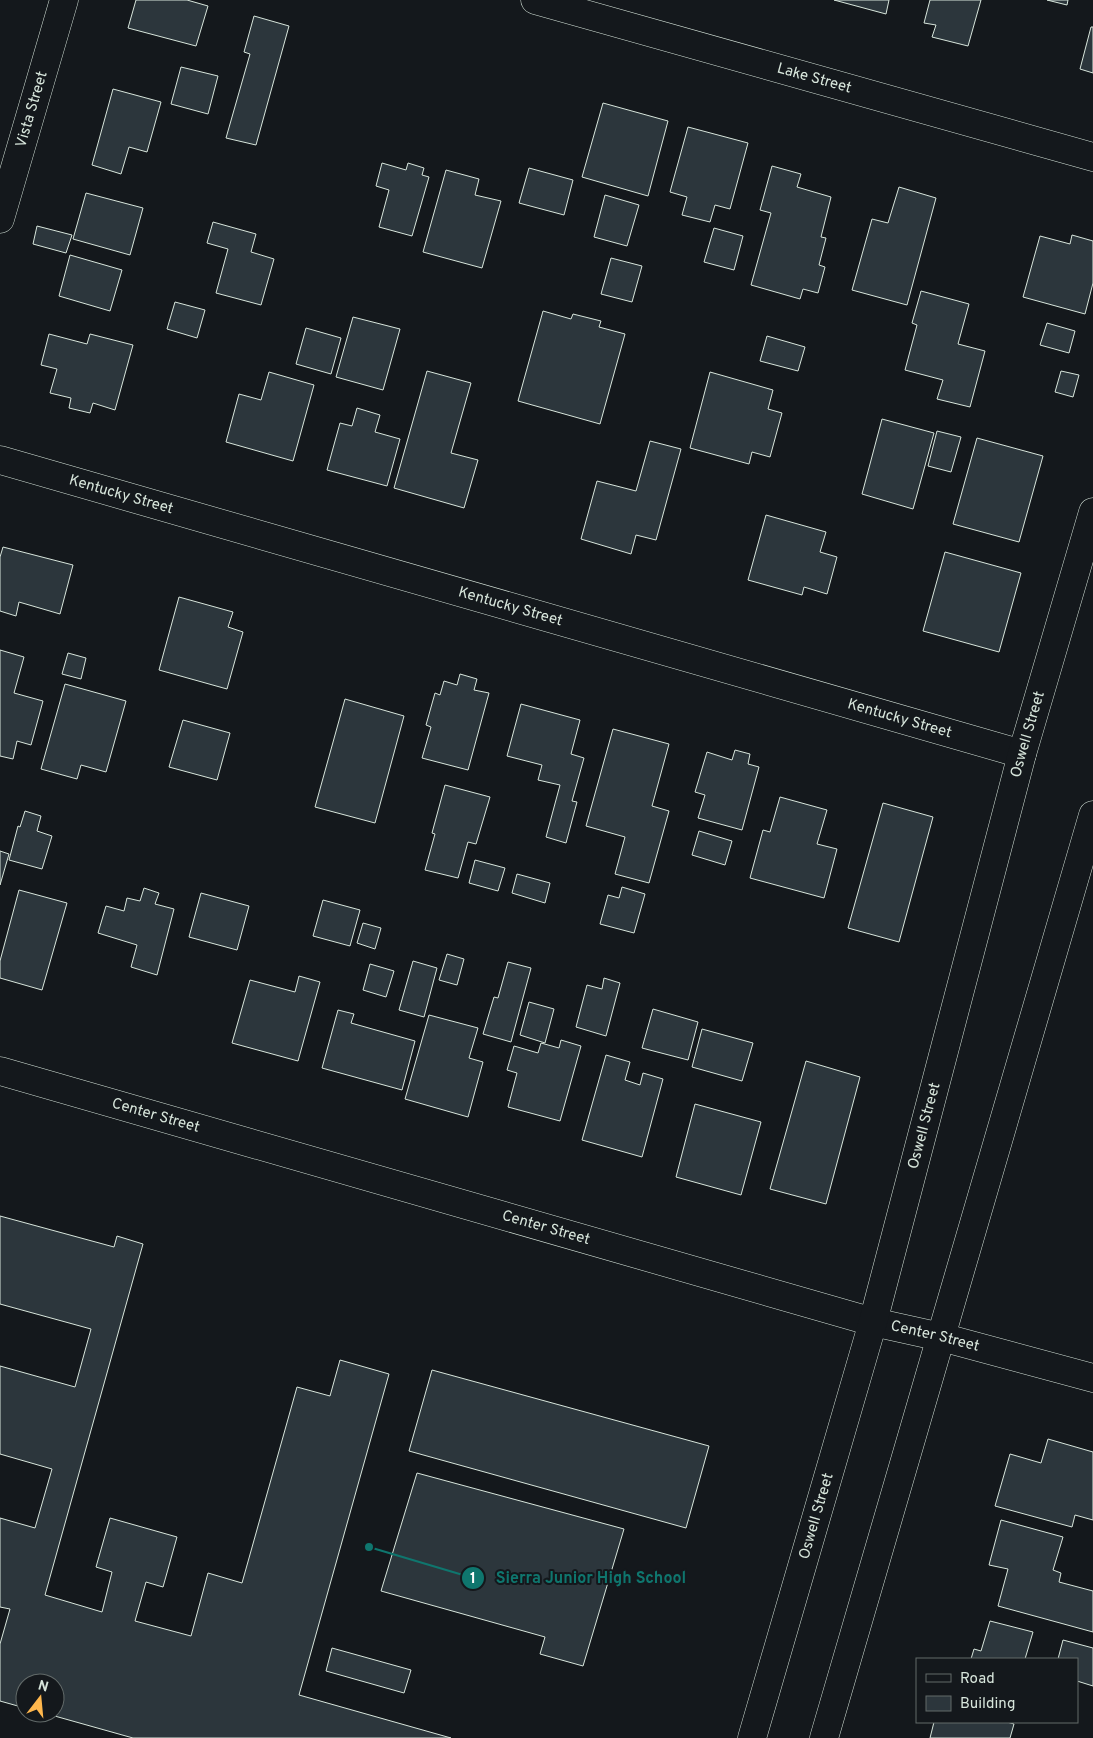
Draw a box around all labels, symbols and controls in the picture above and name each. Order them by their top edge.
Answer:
street label: Lake Street [775,59,854,98]
street label: Vista Street [12,69,52,150]
street label: Kentucky Street [67,471,175,519]
street label: Kentucky Street [456,583,565,631]
street label: Oswell Street [1007,689,1049,780]
street label: Kentucky Street [845,695,954,743]
street label: Oswell Street [904,1080,945,1171]
street label: Center Street [109,1094,202,1137]
street label: Center Street [500,1206,592,1250]
street label: Center Street [889,1317,981,1356]
street label: Oswell Street [795,1471,838,1561]
callout: Sierra Junior High School [461,1562,696,1593]
text: Sierra Junior High School [496,1569,686,1589]
text: 1 [470,1570,476,1589]
legend [916,1658,1078,1723]
text: Road [960,1670,995,1689]
north arrow [15,1673,65,1723]
text: N [36,1677,50,1697]
text: Building [960,1695,1015,1714]

